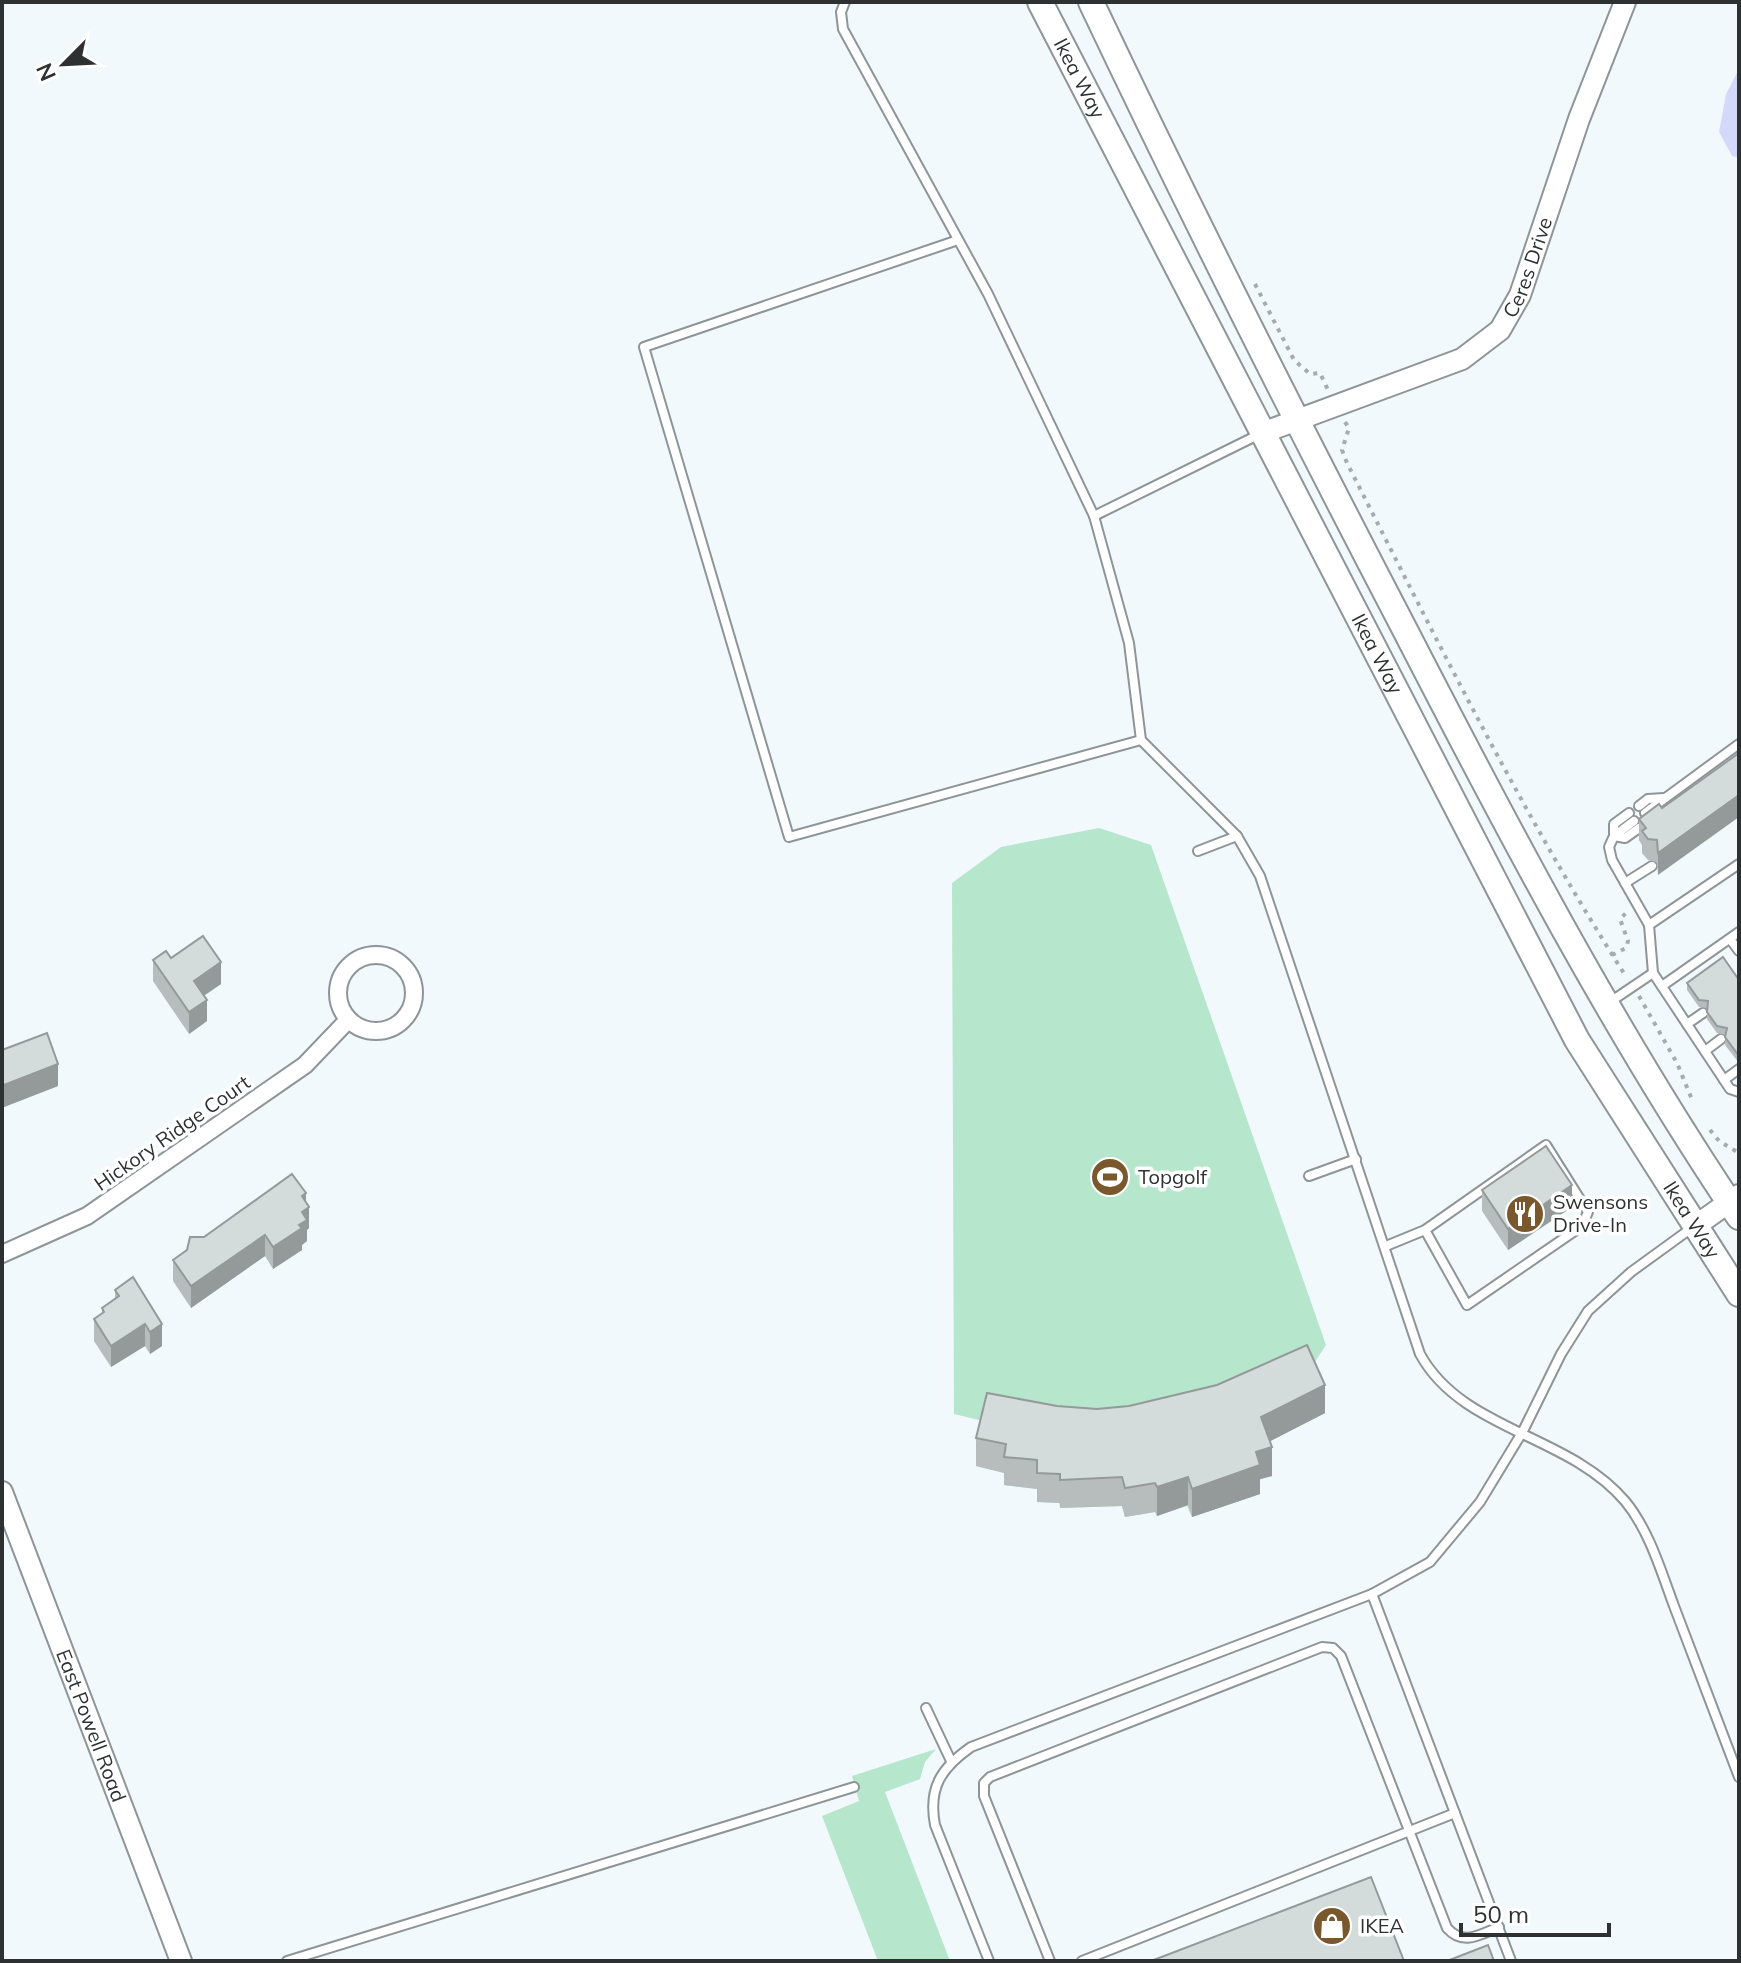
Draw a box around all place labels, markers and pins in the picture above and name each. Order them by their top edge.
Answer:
sports icon: Topgolf [1089,1156,1131,1198]
place label: Topgolf [1138,1164,1207,1189]
place label: Swensons Drive-In [1553,1189,1648,1237]
restaurant icon: Swensons Drive-In [1504,1193,1546,1235]
shop icon: IKEA [1311,1905,1353,1947]
place label: IKEA [1360,1913,1404,1938]

